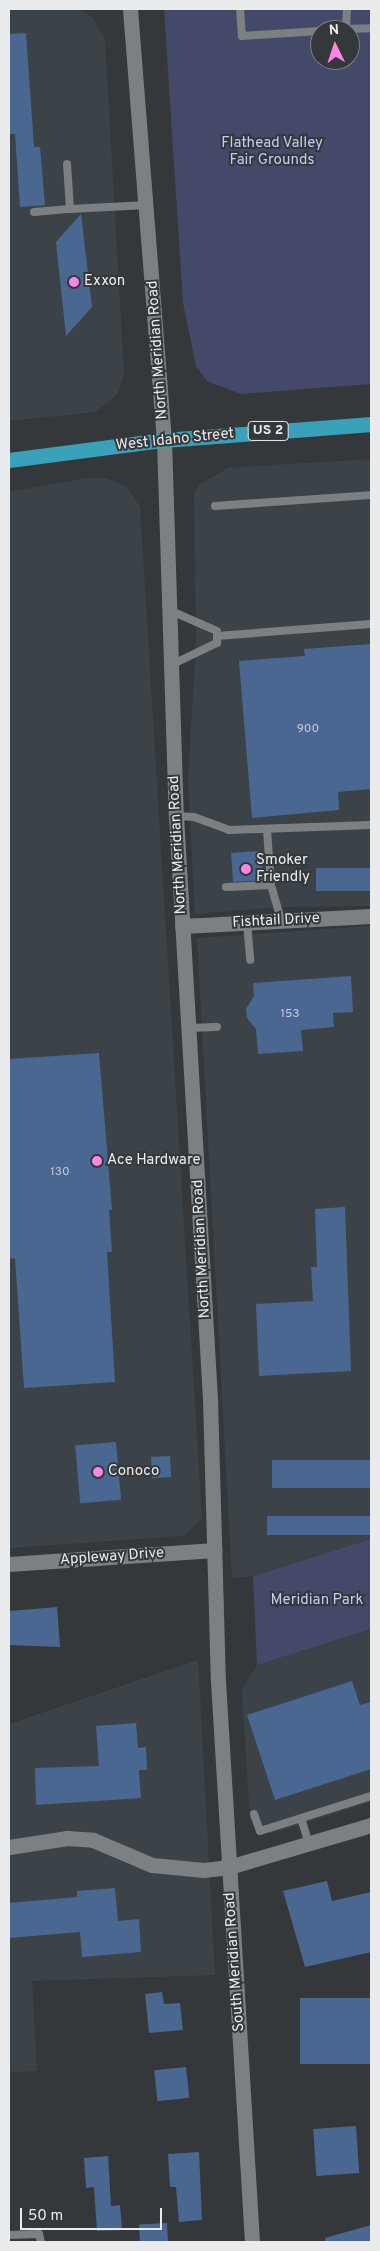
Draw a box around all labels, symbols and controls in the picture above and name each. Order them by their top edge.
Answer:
north arrow [310,20,360,70]
text: N [328,22,340,39]
park label: Flathead Valley Fair Grounds [221,134,323,169]
place label: Exxon [84,273,125,291]
marker: Exxon [68,276,80,288]
street label: North Meridian Road [144,280,172,420]
road number: US 2 [247,420,289,442]
street label: West Idaho Street [115,425,235,455]
house number: 900 [297,723,319,737]
street label: North Meridian Road [165,775,191,915]
place label: Smoker Friendly [256,851,310,886]
marker: Smoker Friendly [240,863,252,875]
street label: Fishtail Drive [232,910,320,932]
house number: 153 [280,1008,300,1022]
place label: Ace Hardware [107,1152,200,1170]
marker: Ace Hardware [91,1155,103,1167]
house number: 130 [50,1166,70,1180]
street label: North Meridian Road [189,1179,215,1319]
place label: Conoco [108,1463,159,1481]
marker: Conoco [92,1466,104,1478]
street label: Appleway Drive [59,1544,165,1570]
park label: Meridian Park [270,1592,364,1610]
street label: South Meridian Road [221,1892,249,2032]
scale bar [22,2198,165,2230]
text: 50 m [28,2207,63,2226]

